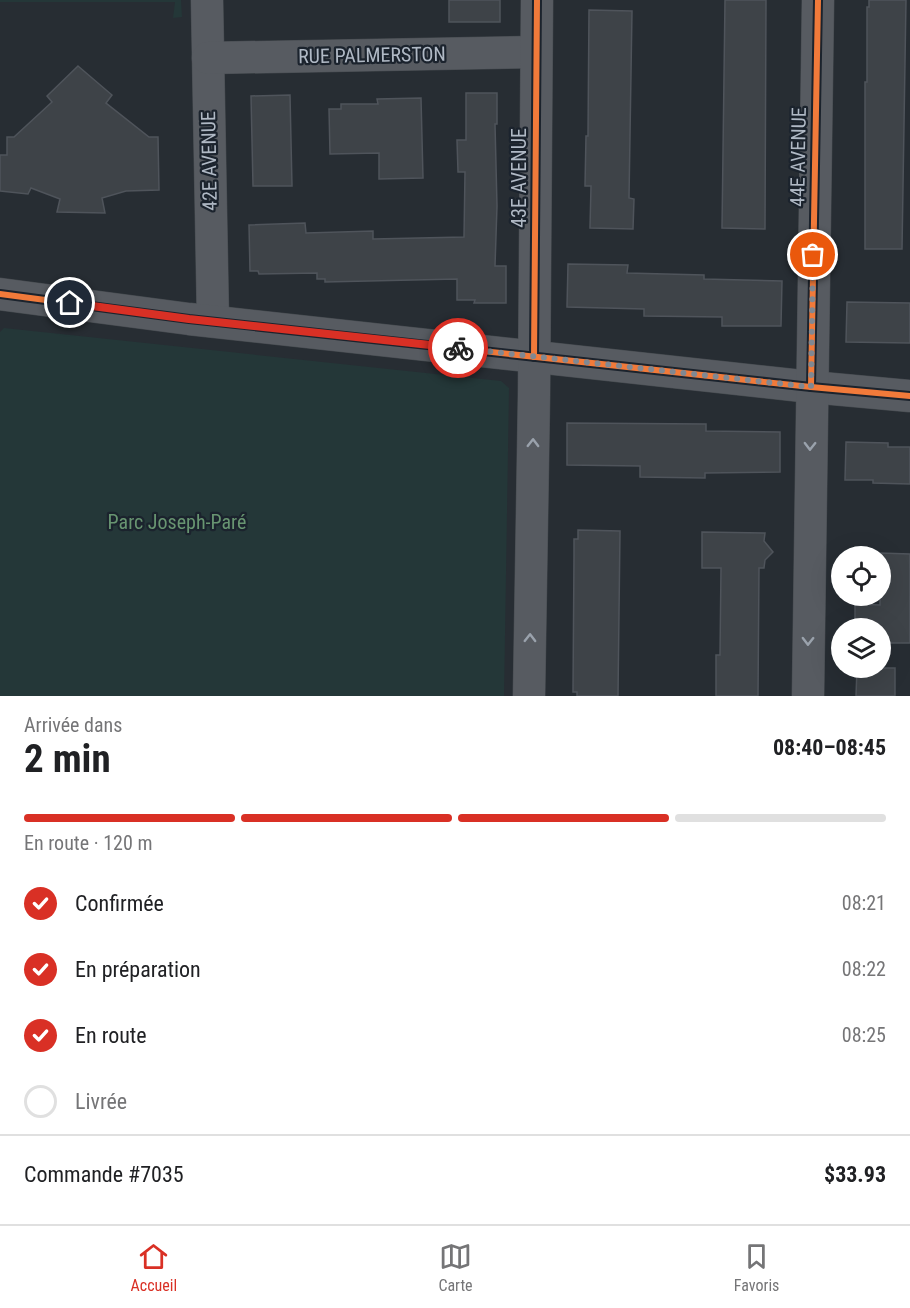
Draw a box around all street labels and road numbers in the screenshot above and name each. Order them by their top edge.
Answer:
street label: RUE PALMERSTON [298,42,446,68]
street label: 44E AVENUE [785,107,811,207]
street label: 42E AVENUE [196,111,222,211]
street label: 43E AVENUE [507,128,531,228]

